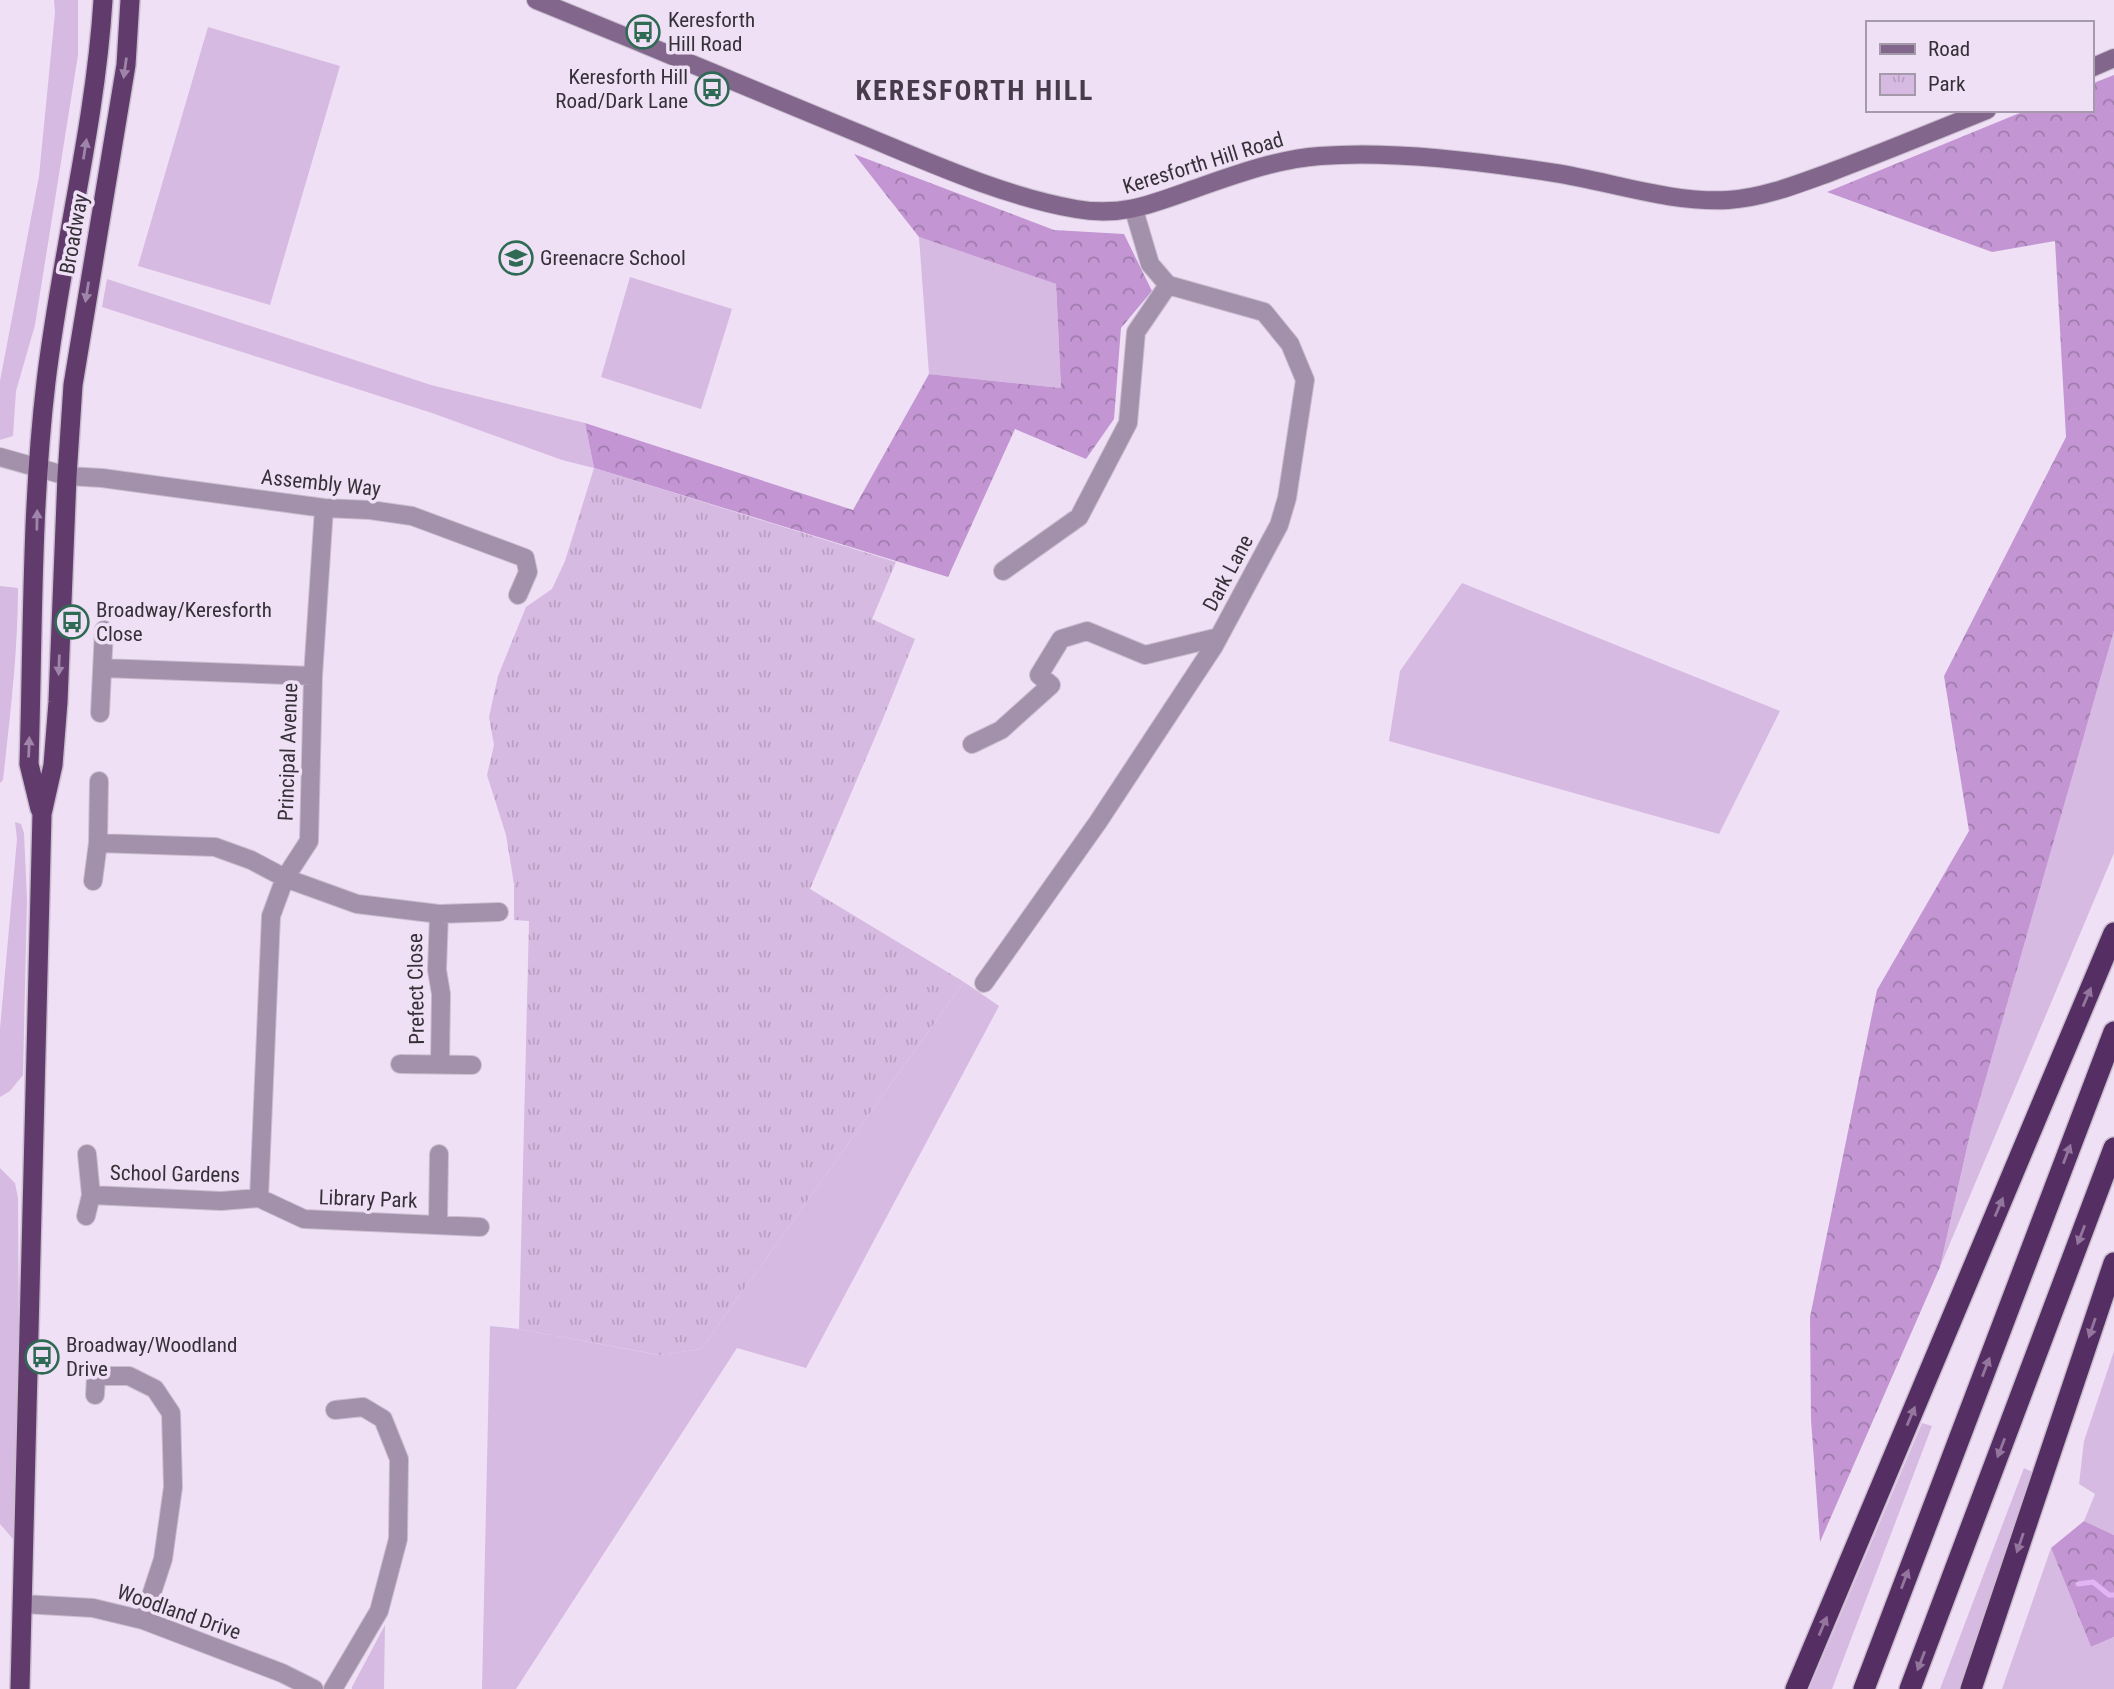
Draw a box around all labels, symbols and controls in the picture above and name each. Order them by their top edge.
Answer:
place label: Keresforth Hill Road [668,8,755,56]
bus stop icon: Keresforth Hill Road [624,13,662,51]
legend [1866,21,2093,112]
text: Road [1928,37,1970,61]
one-way arrow [119,57,130,79]
place label: Keresforth Hill Road/Dark Lane [555,65,688,113]
bus stop icon: Keresforth Hill Road/Dark Lane [693,70,731,108]
text: Park [1928,72,1966,96]
district label: KERESFORTH HILL [856,74,1094,107]
street label: Keresforth Hill Road [1120,127,1286,199]
one-way arrow [80,138,91,160]
street label: Broadway [55,192,93,276]
school or university icon: Greenacre School [497,239,535,277]
place label: Greenacre School [540,246,686,270]
one-way arrow [81,281,92,303]
street label: Assembly Way [260,465,382,501]
one-way arrow [31,508,42,530]
street label: Dark Lane [1198,531,1258,615]
place label: Broadway/Keresforth Close [96,598,272,646]
bus stop icon: Broadway/Keresforth Close [53,603,91,641]
one-way arrow [54,655,65,677]
street label: Principal Avenue [274,682,302,821]
one-way arrow [24,736,35,758]
street label: Prefect Close [403,933,429,1045]
one-way arrow [2082,986,2093,1007]
one-way arrow [2062,1144,2073,1165]
street label: School Gardens [110,1161,240,1187]
street label: Library Park [318,1185,418,1213]
one-way arrow [1994,1196,2005,1217]
one-way arrow [2076,1224,2087,1245]
one-way arrow [2086,1317,2097,1338]
place label: Broadway/Woodland Drive [66,1333,237,1381]
bus stop icon: Broadway/Woodland Drive [23,1338,61,1376]
one-way arrow [1981,1356,1992,1377]
one-way arrow [1906,1406,1917,1427]
one-way arrow [1995,1437,2006,1458]
one-way arrow [2014,1533,2025,1554]
one-way arrow [1900,1569,1911,1590]
street label: Woodland Drive [114,1580,244,1644]
one-way arrow [1817,1615,1828,1636]
one-way arrow [1915,1650,1926,1671]

